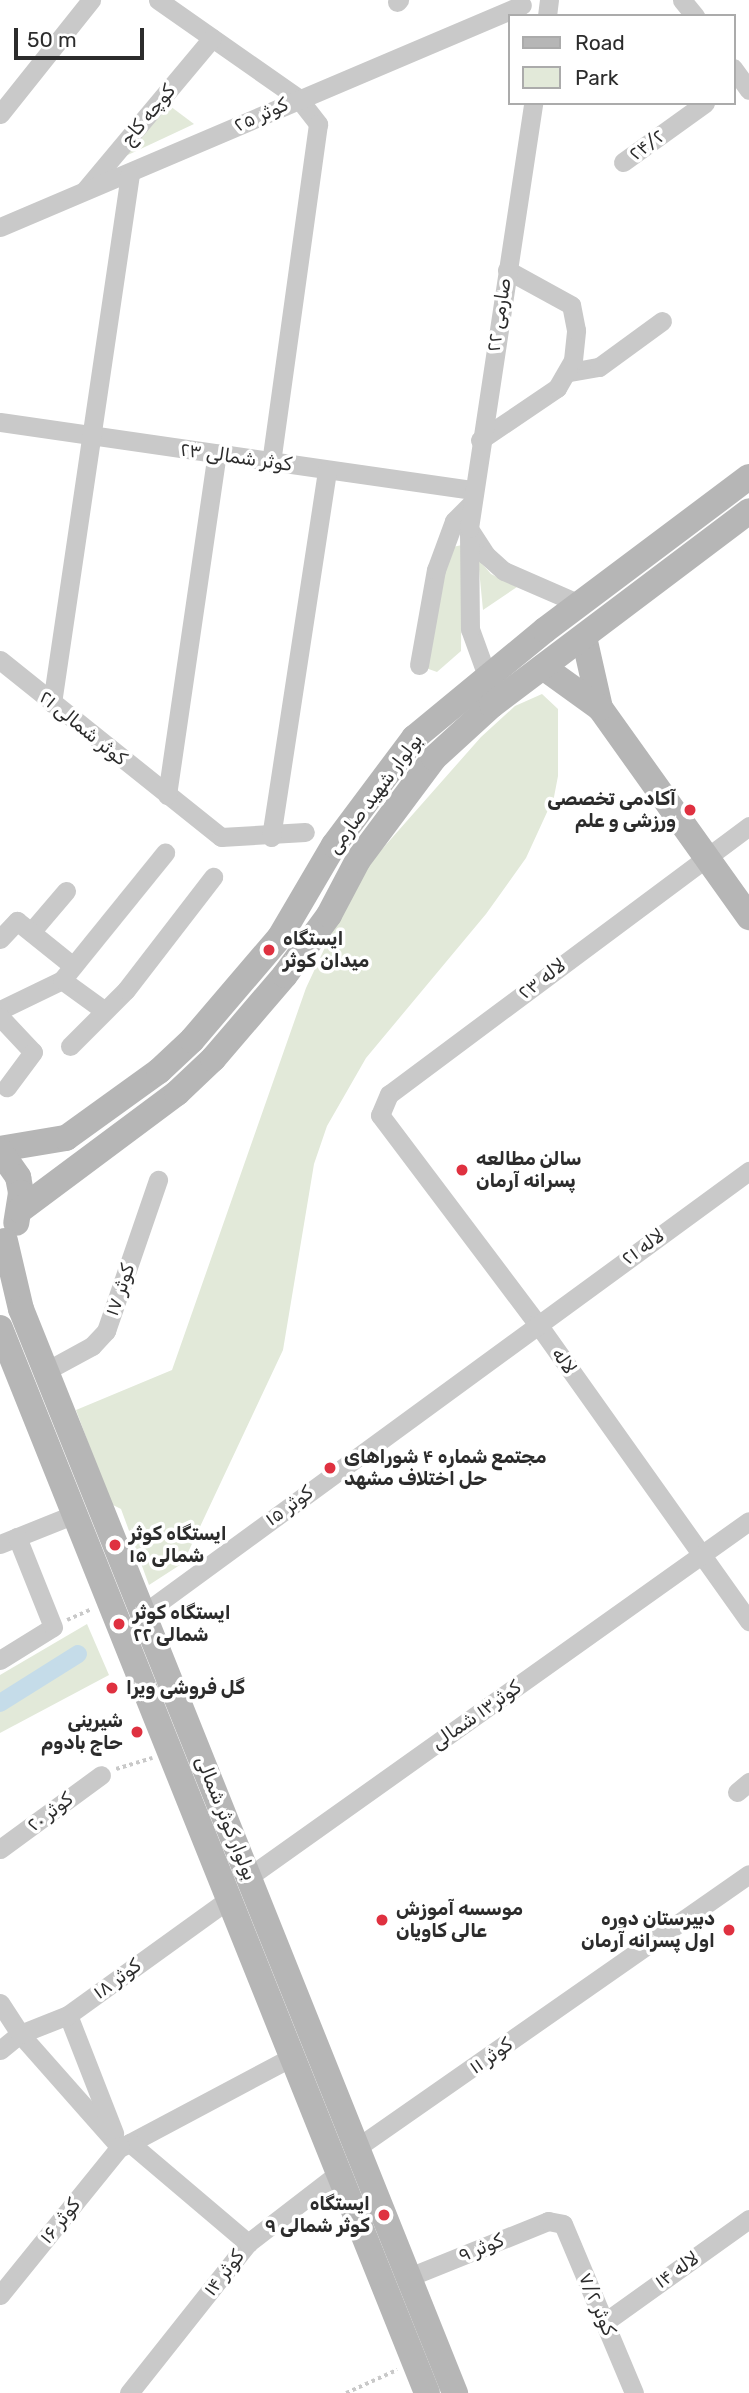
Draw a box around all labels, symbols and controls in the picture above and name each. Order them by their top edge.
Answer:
scale bar [18,14,147,58]
legend [508,14,735,105]
text: 50 m [27,27,77,52]
text: Road [575,30,625,55]
text: Park [575,65,619,90]
street label: کوچه کاج [116,80,180,150]
street label: کوثر ۲۵ [230,93,292,137]
street label: ۲۴/۲ [625,124,669,166]
street label: صارمی ۲۲ [482,276,516,354]
street label: کوثر شمالی ۲۳ [179,438,293,476]
street label: کوثر شمالی ۲۱ [35,686,131,770]
street label: بولوار شهید صارمی [322,729,428,859]
place label: آکادمی تخصصی ورزشی و علم [547,788,676,832]
marker: آکادمی تخصصی ورزشی و علم [682,802,698,818]
place label: ایستگاه میدان کوثر [283,928,369,972]
marker: ایستگاه میدان کوثر [261,942,277,958]
street label: لاله ۲۳ [514,954,570,1004]
place label: سالن مطالعه پسرانه آرمان [476,1148,581,1192]
marker: سالن مطالعه پسرانه آرمان [454,1162,470,1178]
street label: لاله ۲۱ [617,1224,669,1270]
street label: کوثر ۱۷ [101,1261,139,1319]
street label: لاله [547,1343,581,1379]
place label: مجتمع شماره ۴ شوراهای حل اختلاف مشهد [344,1446,547,1490]
marker: مجتمع شماره ۴ شوراهای حل اختلاف مشهد [322,1460,338,1476]
street label: کوثر ۱۵ [261,1481,317,1531]
place label: ایستگاه کوثر شمالی ۱۵ [129,1523,227,1567]
marker: ایستگاه کوثر شمالی ۱۵ [107,1537,123,1553]
place label: ایستگاه کوثر شمالی ۲۲ [133,1602,231,1646]
marker: ایستگاه کوثر شمالی ۲۲ [111,1616,127,1632]
street label: کوثر۱۳ شمالی [427,1676,525,1754]
place label: گل فروشی ویرا [126,1677,245,1699]
marker: گل فروشی ویرا [104,1680,120,1696]
place label: شیرینی حاج بادوم [41,1710,123,1754]
marker: شیرینی حاج بادوم [129,1724,145,1740]
street label: بولوار کوثر شمالی [191,1752,261,1884]
street label: کوثر ۲۰ [23,1788,77,1836]
place label: موسسه آموزش عالی کاویان [396,1898,523,1942]
place label: دبیرستان دوره اول پسرانه آرمان [581,1908,715,1952]
marker: موسسه آموزش عالی کاویان [374,1912,390,1928]
marker: دبیرستان دوره اول پسرانه آرمان [721,1922,737,1938]
street label: کوثر ۱۸ [89,1954,145,2004]
street label: کوثر ۱۱ [465,2033,517,2079]
place label: ایستگاه کوثر شمالی ۹ [265,2193,370,2237]
street label: کوثر ۱۶ [35,2194,85,2248]
marker: ایستگاه کوثر شمالی ۹ [376,2207,392,2223]
street label: کوثر ۹ [455,2229,507,2267]
street label: کوثر ۱۴ [199,2245,249,2301]
street label: لاله ۱۴ [651,2247,703,2293]
street label: کوثر ۷/۲ [574,2269,620,2339]

